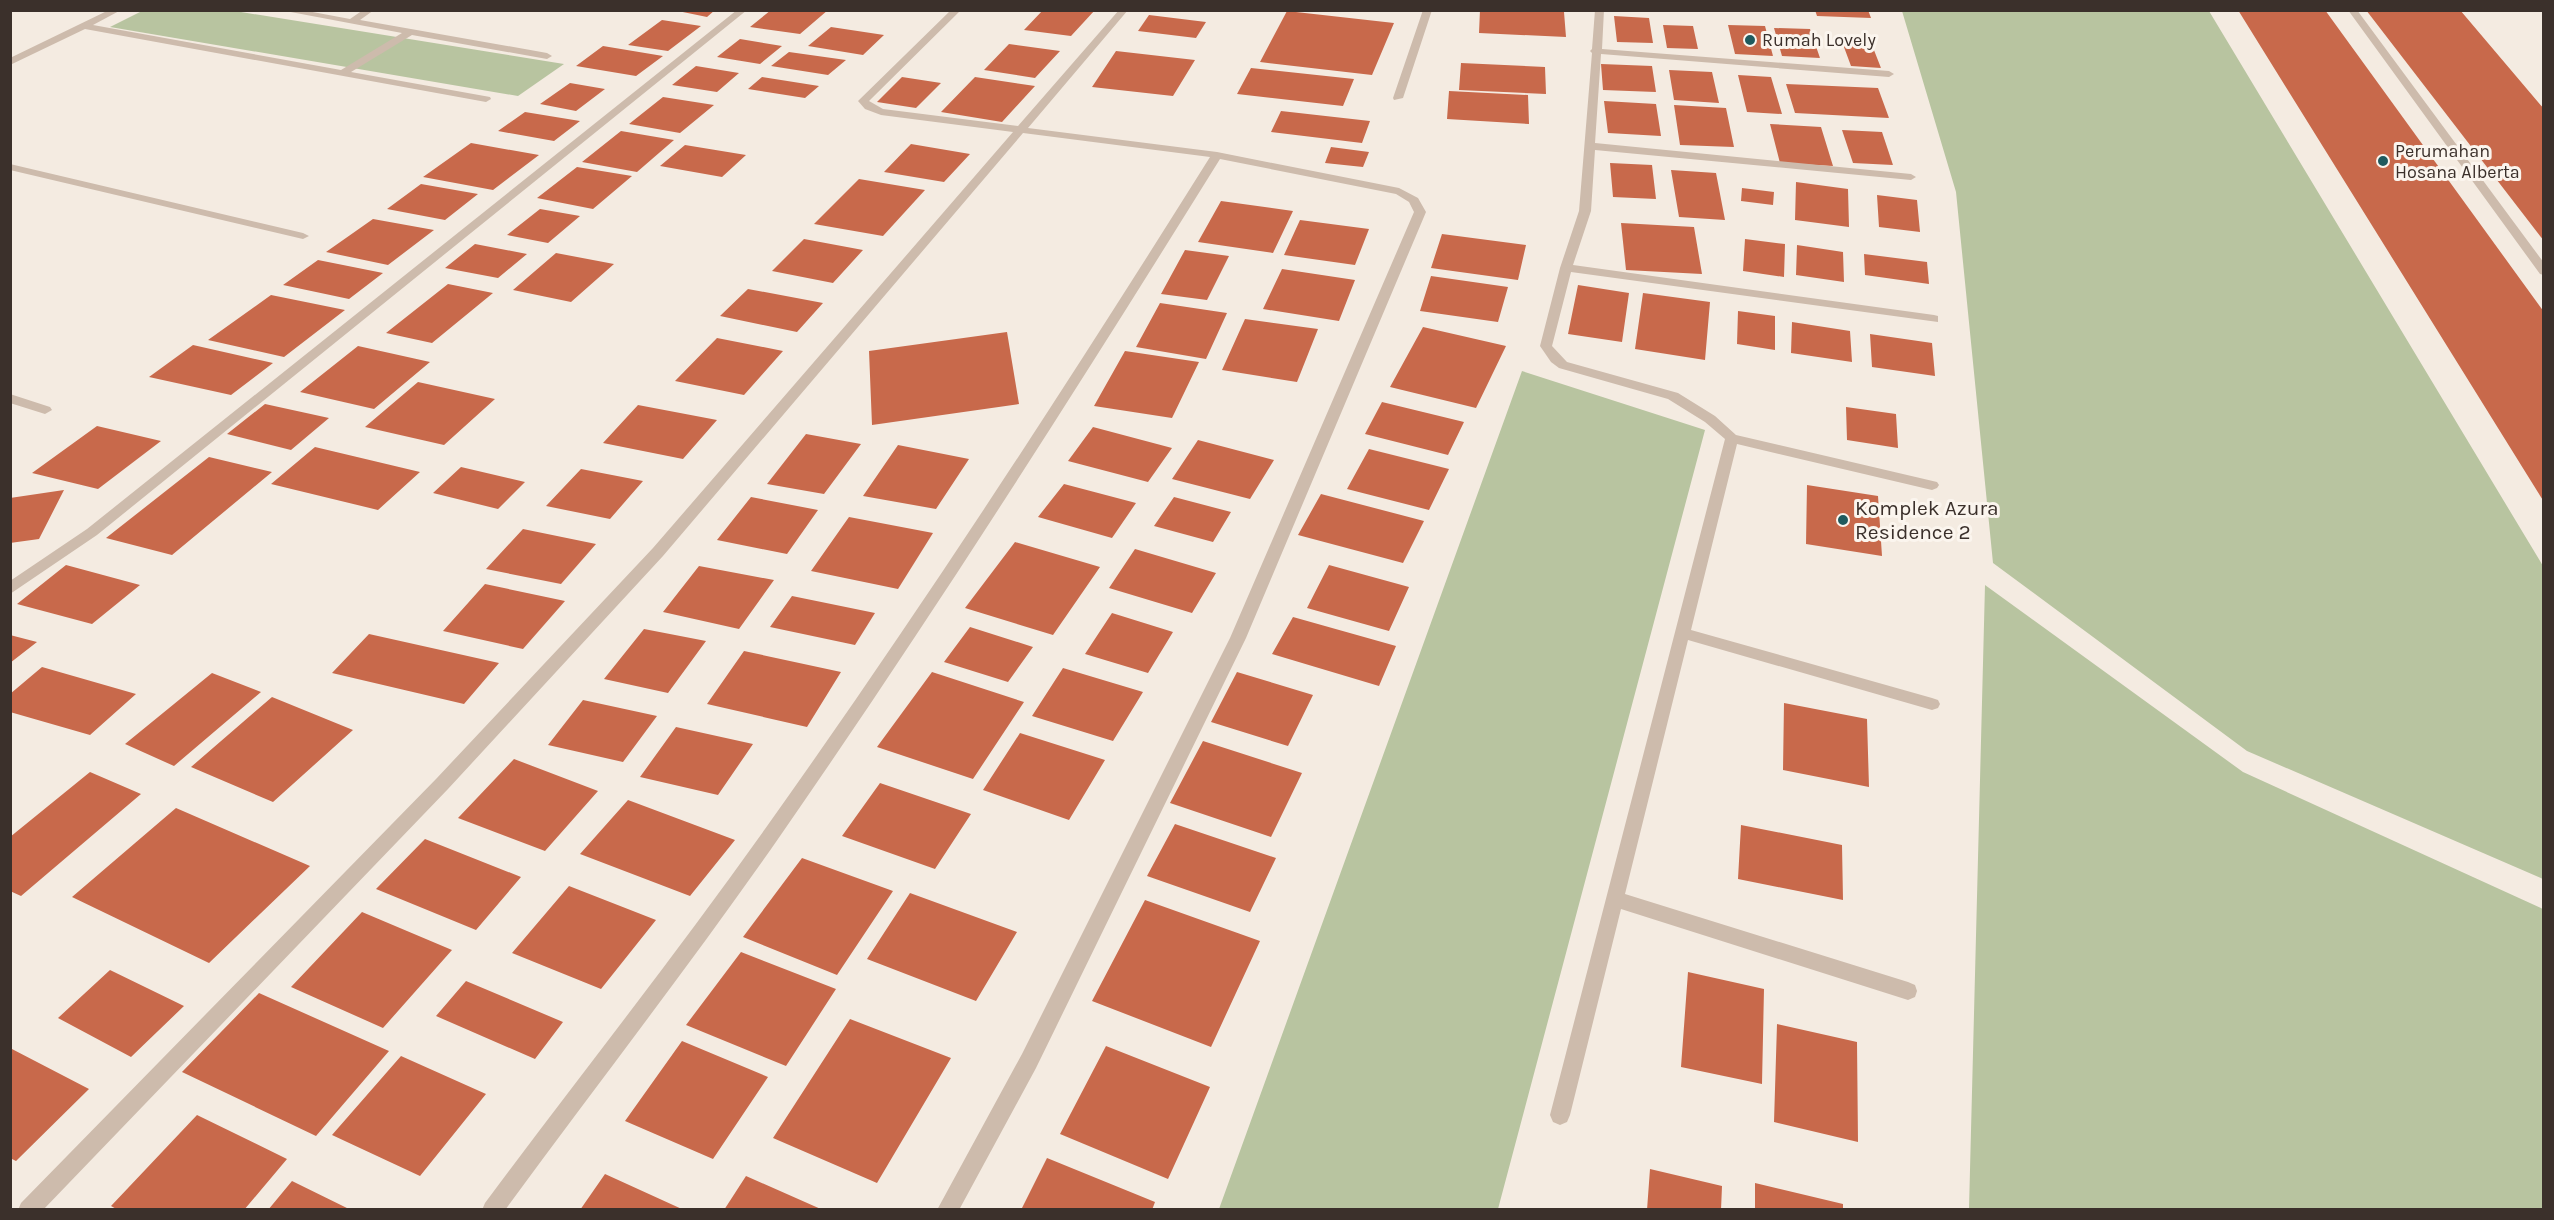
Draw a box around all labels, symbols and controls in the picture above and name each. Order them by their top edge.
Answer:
place label: Rumah Lovely [1762,29,1876,51]
marker: Rumah Lovely [1743,33,1757,47]
place label: Perumahan Hosana Alberta [2395,140,2520,183]
marker: Perumahan Hosana Alberta [2376,154,2390,168]
place label: Komplek Azura Residence 2 [1855,496,1999,544]
marker: Komplek Azura Residence 2 [1836,513,1850,527]

